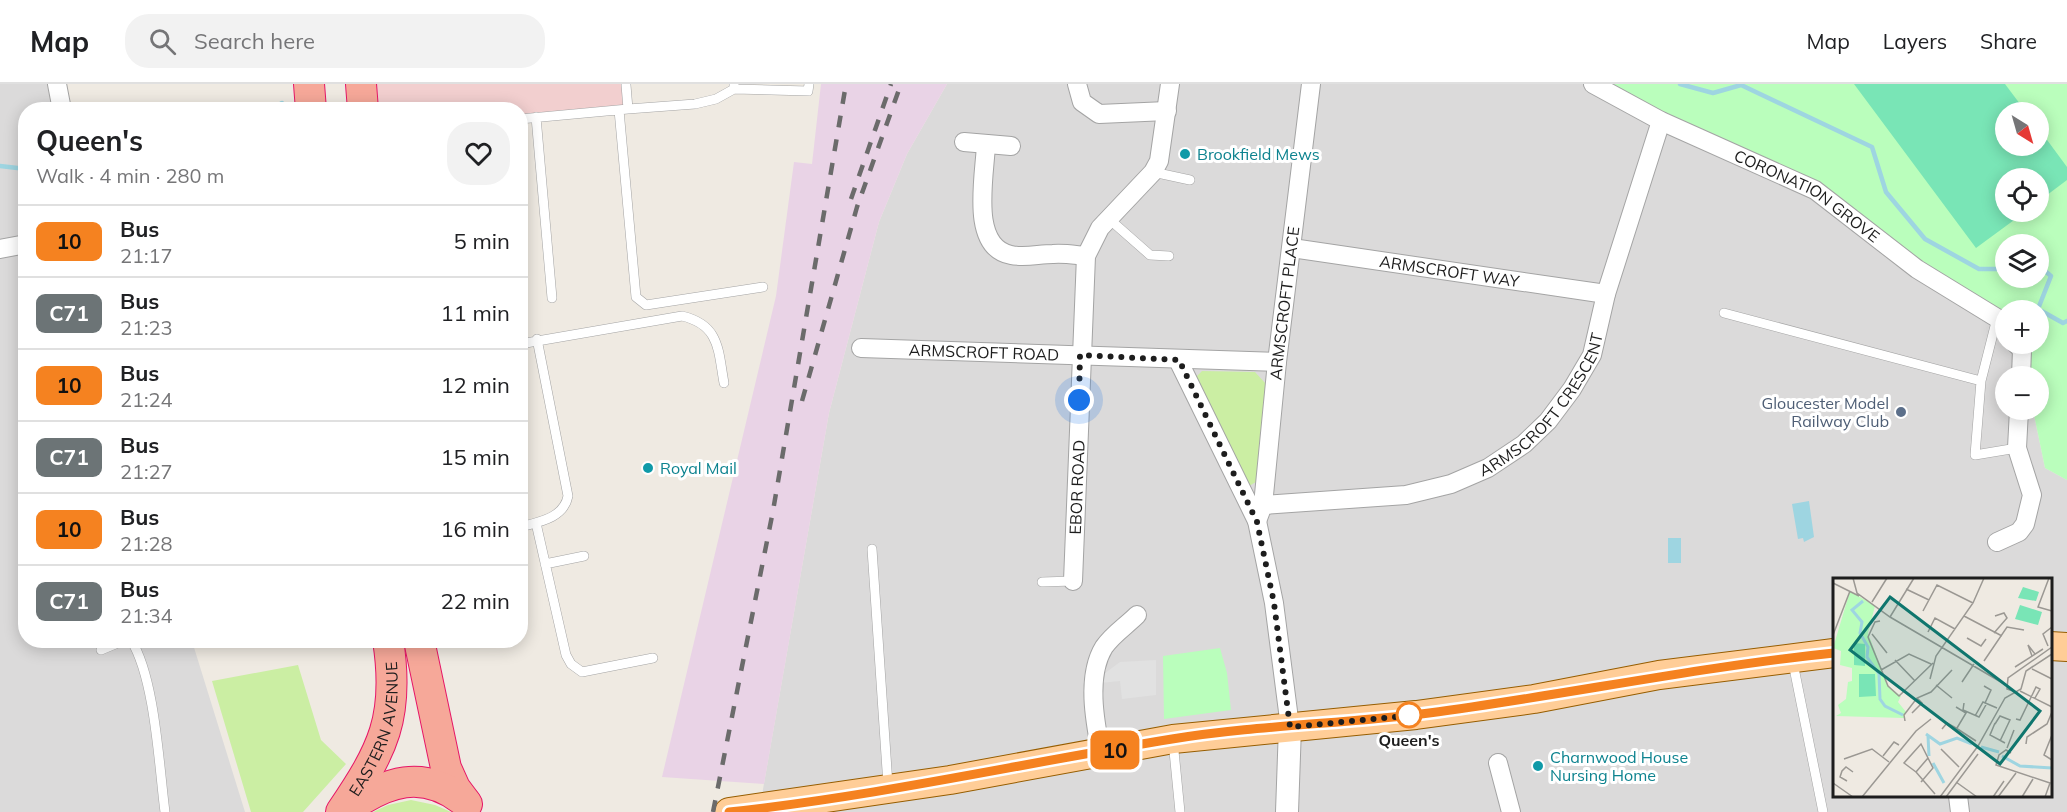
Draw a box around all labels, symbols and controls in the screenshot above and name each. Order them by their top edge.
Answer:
search box [125,14,545,68]
text: Map [30,24,89,59]
icon: search [146,25,179,58]
text: Search here [194,27,315,55]
text: Map [1807,28,1850,54]
text: Layers [1883,28,1947,54]
text: Share [1980,28,2037,54]
north arrow [1995,102,2049,156]
map controls [1995,102,2049,420]
button: heart [447,122,510,185]
text: Queen's [36,123,143,158]
place label: Brookfield Mews [1197,144,1320,164]
street label: CORONATION GROVE [1731,145,1884,246]
marker: Brookfield Mews [1178,147,1192,161]
text: Walk · 4 min · 280 m [36,163,224,188]
button: locate [1995,168,2049,222]
text: Bus [120,215,159,243]
street label: ARMSCROFT PLACE [1265,225,1303,381]
text: 5 min [454,227,510,255]
text: 10 [56,228,82,254]
button: layers [1995,234,2049,288]
text: 21:17 [120,243,173,268]
street label: ARMSCROFT WAY [1378,251,1521,291]
text: Bus [120,287,159,315]
text: 11 min [440,299,510,327]
text: C71 [49,300,89,326]
button: + [1995,300,2049,354]
text: 21:23 [120,315,173,340]
street label: ARMSCROFT CRESCENT [1476,330,1607,481]
street label: ARMSCROFT ROAD [908,340,1060,365]
text: Bus [120,359,159,387]
button: − [1995,366,2049,420]
text: 12 min [440,371,510,399]
text: 10 [56,372,82,398]
your location [1064,385,1094,415]
text: 21:24 [120,387,173,412]
place label: Gloucester Model Railway Club [1762,393,1889,431]
marker: Gloucester Model Railway Club [1894,405,1908,419]
text: Bus [120,431,159,459]
street label: EBOR ROAD [1065,439,1089,535]
text: 15 min [440,443,510,471]
text: C71 [49,444,89,470]
place label: Royal Mail [660,458,737,478]
text: 21:27 [120,459,173,484]
marker: Royal Mail [641,461,655,475]
text: Bus [120,503,159,531]
text: 16 min [440,515,510,543]
text: 10 [56,516,82,542]
text: 21:28 [120,531,173,556]
text: Bus [120,575,159,603]
inset map [1833,578,2052,797]
text: 22 min [440,587,510,615]
text: C71 [49,588,89,614]
text: 21:34 [120,603,173,628]
street label: EASTERN AVENUE [344,661,402,800]
marker: Queen's [1396,702,1422,728]
line badge: 10 [1088,730,1142,770]
place label: Queen's [1378,730,1440,750]
text: 10 [1102,737,1128,763]
place label: Charnwood House Nursing Home [1550,747,1688,785]
marker: Charnwood House Nursing Home [1531,759,1545,773]

